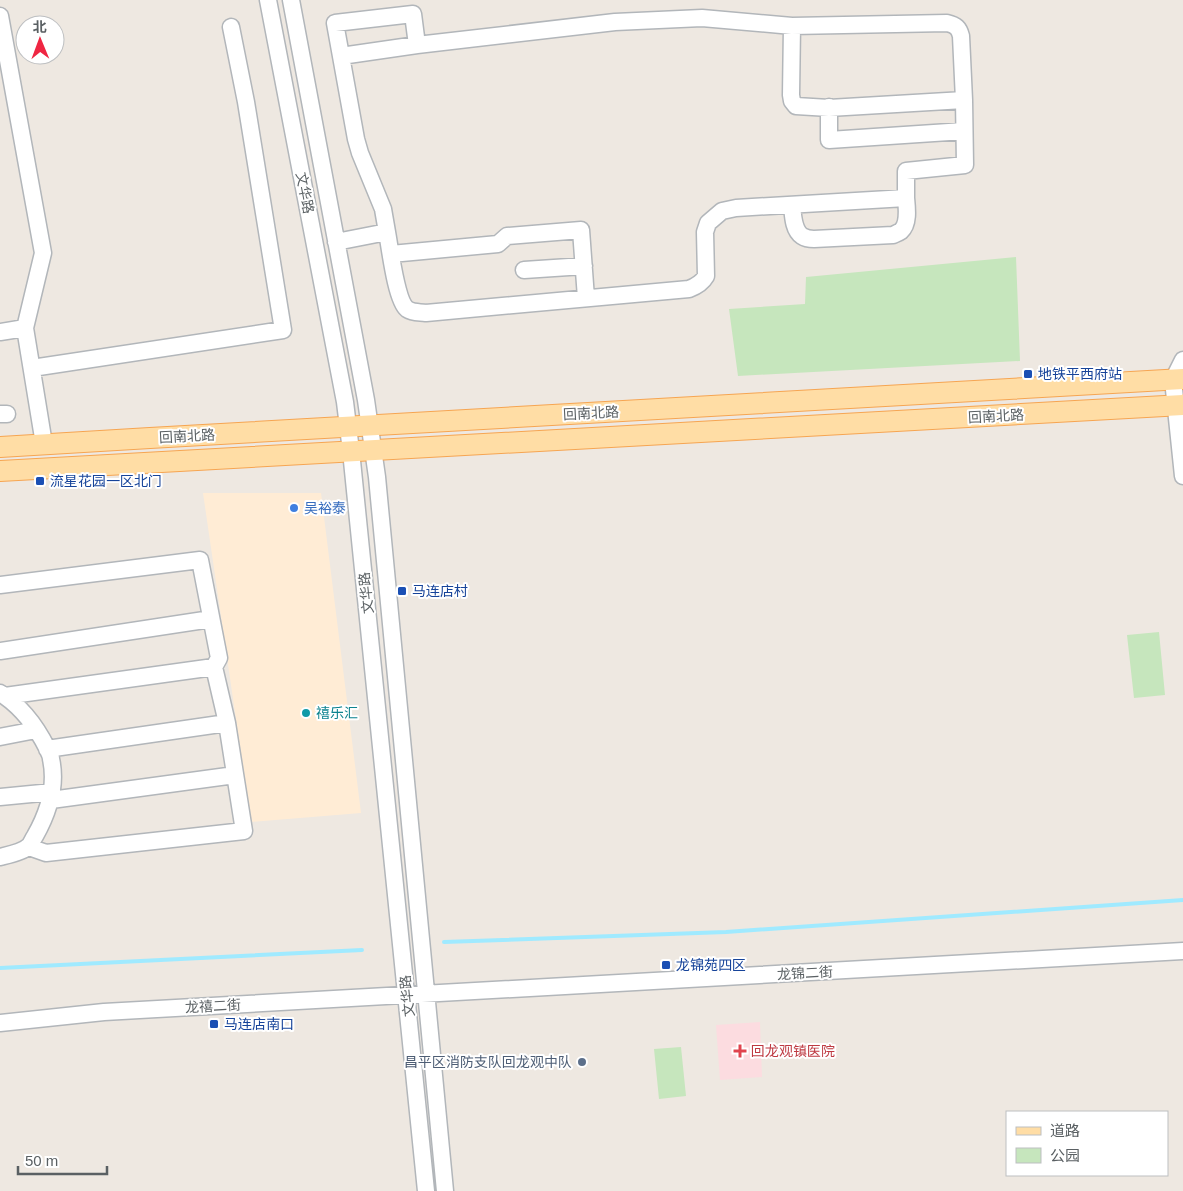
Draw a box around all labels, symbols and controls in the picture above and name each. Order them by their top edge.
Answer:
north arrow [15,15,65,65]
text: 北 [33,19,47,35]
street label: 文华路 [293,171,317,215]
place label: 地铁平西府站 [1038,366,1122,382]
marker: 地铁平西府站 [1022,368,1034,380]
street label: 回南北路 [563,404,619,422]
street label: 回南北路 [968,407,1024,425]
street label: 回南北路 [159,427,215,445]
place label: 流星花园一区北门 [50,473,162,489]
marker: 流星花园一区北门 [34,475,46,487]
place label: 吴裕泰 [304,500,346,516]
marker: 吴裕泰 [288,502,300,514]
street label: 文华路 [356,571,376,615]
place label: 马连店村 [412,583,468,599]
marker: 马连店村 [396,585,408,597]
place label: 禧乐汇 [316,705,358,721]
marker: 禧乐汇 [300,707,312,719]
place label: 龙锦苑四区 [676,957,746,973]
marker: 龙锦苑四区 [660,959,672,971]
street label: 龙锦二街 [777,964,833,982]
street label: 文华路 [397,974,417,1018]
street label: 龙禧二街 [185,997,241,1015]
place label: 马连店南口 [224,1016,294,1032]
marker: 马连店南口 [208,1018,220,1030]
place label: 回龙观镇医院 [751,1043,835,1059]
marker: 回龙观镇医院 [733,1044,747,1058]
place label: 昌平区消防支队回龙观中队 [404,1054,572,1070]
marker: 昌平区消防支队回龙观中队 [576,1056,588,1068]
legend [1006,1111,1168,1176]
text: 道路 [1050,1122,1080,1139]
scale bar [18,1144,106,1176]
text: 公园 [1050,1147,1080,1164]
text: 50 m [25,1152,58,1169]

